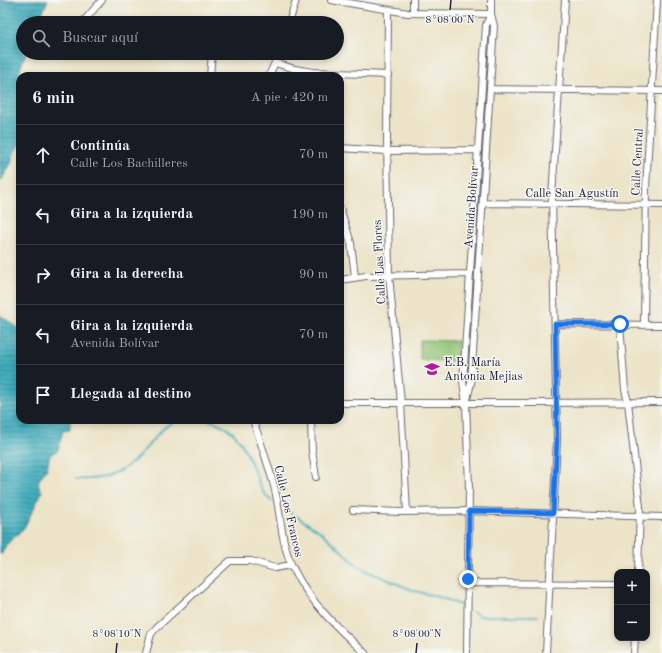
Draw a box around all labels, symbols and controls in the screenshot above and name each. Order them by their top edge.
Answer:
text: 8°08'00"N [426,15,475,25]
search box [16,16,344,60]
icon: search [30,27,52,49]
text: Buscar aquí [62,31,138,46]
text: 6 min [32,90,75,107]
text: A pie · 420 m [251,91,328,104]
street label: Calle Central [630,128,646,196]
text: Continúa [70,139,130,154]
icon: ahead [32,144,54,166]
text: 70 m [299,148,328,161]
text: Calle Los Bachilleres [70,157,188,170]
street label: Avenida Bolívar [463,165,481,249]
street label: Calle San Agustín [525,188,619,200]
icon: left [32,204,54,226]
text: Gira a la izquierda [70,207,193,222]
text: 190 m [291,208,328,221]
street label: Calle Las Flores [372,219,388,305]
icon: right [32,264,54,286]
text: Gira a la derecha [70,267,184,282]
text: 90 m [299,268,328,281]
route start [611,315,629,333]
text: Gira a la izquierda [70,319,193,334]
icon: left [32,324,54,346]
text: 70 m [299,328,328,341]
text: Avenida Bolívar [70,337,159,350]
place label: E.B. María Antonia Mejias [444,357,523,383]
school or university icon: E.B. María Antonia Mejias [423,360,441,378]
icon: arrive [32,384,54,406]
text: Llegada al destino [70,387,191,402]
street label: Calle Los Francos [272,464,304,558]
map controls [614,569,650,641]
button: + [614,569,650,605]
route end [459,570,477,588]
button: − [614,605,650,641]
text: 8°08'10"N [93,629,142,639]
text: 8°08'00"N [393,629,442,639]

